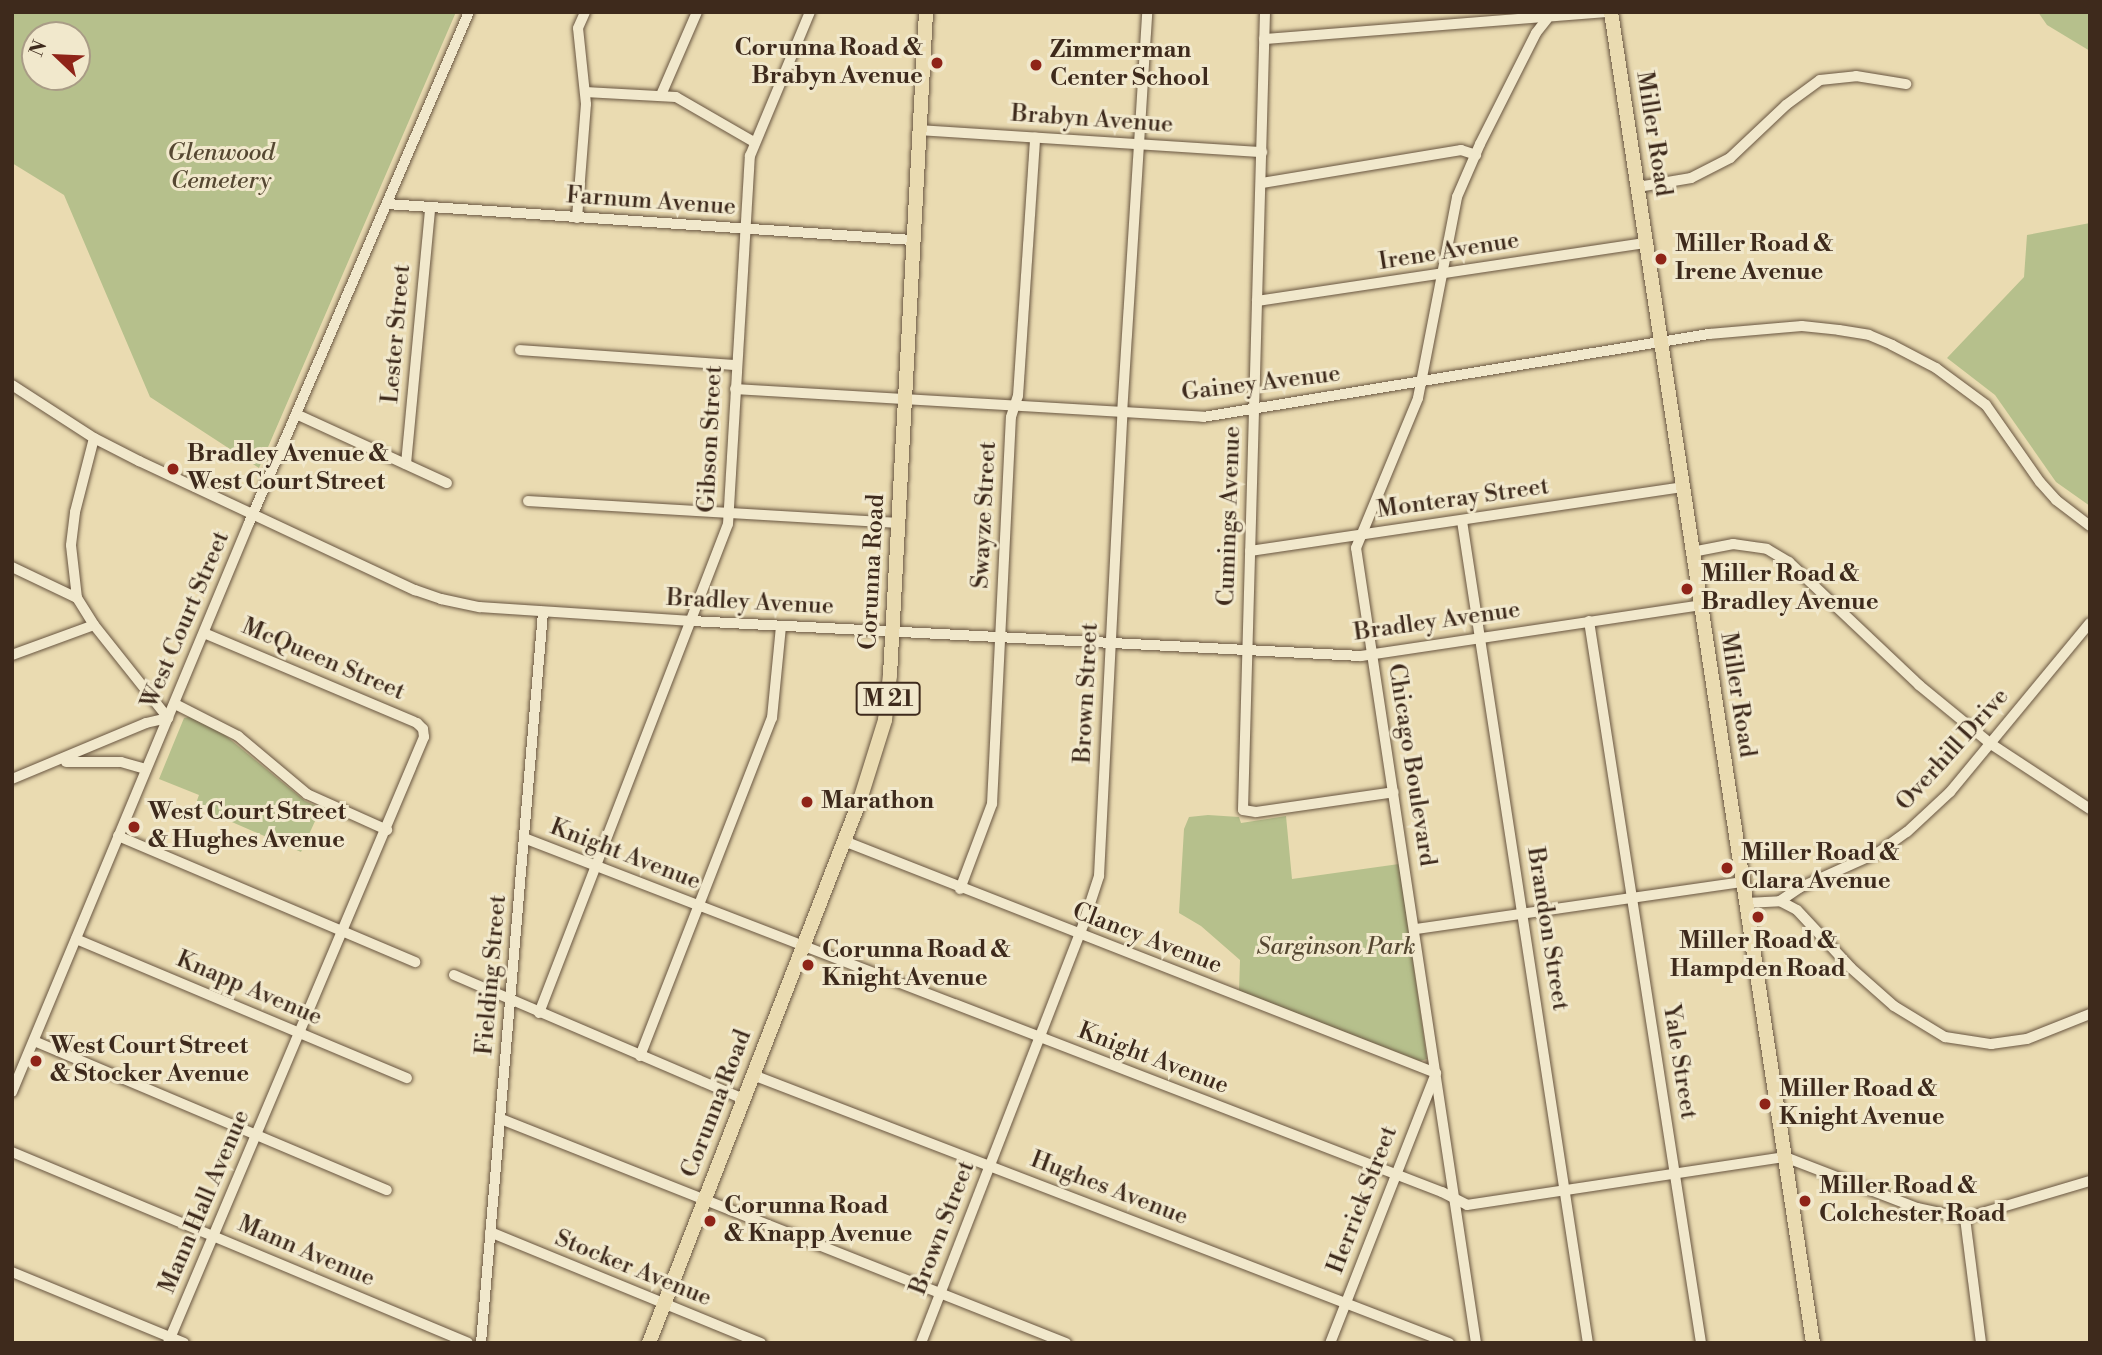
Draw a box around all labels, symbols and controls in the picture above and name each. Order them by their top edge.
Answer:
north arrow [21,21,91,91]
place label: Corunna Road & Brabyn Avenue [734,35,923,91]
text: N [25,37,52,60]
place label: Zimmerman Center School [1050,37,1209,93]
marker: Corunna Road & Brabyn Avenue [929,55,945,71]
marker: Zimmerman Center School [1028,57,1044,73]
street label: Miller Road [1629,69,1677,199]
street label: Brabyn Avenue [1010,100,1174,140]
park label: Glenwood Cemetery [167,140,275,196]
street label: Farnum Avenue [565,182,737,222]
street label: Irene Avenue [1377,227,1521,277]
place label: Miller Road & Irene Avenue [1675,231,1833,287]
marker: Miller Road & Irene Avenue [1653,251,1669,267]
street label: Lester Street [377,263,417,405]
street label: Gainey Avenue [1180,360,1342,408]
street label: Gibson Street [693,364,729,514]
street label: Cumings Avenue [1212,425,1248,607]
place label: Bradley Avenue & West Court Street [187,441,389,497]
street label: Swayze Street [967,441,1003,589]
marker: Bradley Avenue & West Court Street [165,461,181,477]
street label: Monteray Street [1375,473,1551,525]
street label: Corunna Road [855,493,891,651]
street label: West Court Street [136,527,236,713]
place label: Miller Road & Bradley Avenue [1701,561,1879,617]
marker: Miller Road & Bradley Avenue [1679,581,1695,597]
street label: Bradley Avenue [665,584,835,622]
street label: Bradley Avenue [1352,596,1522,648]
street label: McQueen Street [237,613,409,707]
street label: Brown Street [1069,622,1105,764]
street label: Miller Road [1713,630,1761,760]
street label: Chicago Boulevard [1381,662,1441,868]
road number: M 21 [855,680,921,719]
street label: Overhill Drive [1890,683,2016,817]
place label: Marathon [821,788,934,816]
marker: Marathon [799,794,815,810]
place label: West Court Street & Hughes Avenue [148,799,346,855]
street label: Knight Avenue [546,813,704,897]
marker: West Court Street & Hughes Avenue [126,819,142,835]
place label: Miller Road & Clara Avenue [1741,840,1899,896]
street label: Brandon Street [1520,845,1574,1013]
marker: Miller Road & Clara Avenue [1719,860,1735,876]
street label: Fielding Street [471,894,513,1056]
street label: Clancy Avenue [1068,897,1226,981]
marker: Miller Road & Hampden Road [1750,909,1766,925]
place label: Miller Road & Hampden Road [1670,928,1846,984]
park label: Sarginson Park [1256,934,1416,962]
place label: Corunna Road & Knight Avenue [822,937,1011,993]
street label: Knapp Avenue [172,945,326,1033]
marker: Corunna Road & Knight Avenue [800,957,816,973]
street label: Yale Street [1656,1002,1702,1122]
street label: Knight Avenue [1074,1017,1232,1101]
street label: Corunna Road [676,1026,758,1182]
place label: West Court Street & Stocker Avenue [50,1033,249,1089]
marker: West Court Street & Stocker Avenue [28,1053,44,1069]
place label: Miller Road & Knight Avenue [1779,1076,1945,1132]
marker: Miller Road & Knight Avenue [1757,1096,1773,1112]
street label: Mann Hall Avenue [153,1106,257,1298]
street label: Herrick Street [1322,1122,1404,1278]
street label: Hughes Avenue [1026,1146,1192,1232]
street label: Brown Street [904,1157,982,1299]
place label: Miller Road & Colchester Road [1819,1173,2006,1229]
place label: Corunna Road & Knapp Avenue [724,1193,912,1249]
marker: Miller Road & Colchester Road [1797,1193,1813,1209]
street label: Mann Avenue [233,1210,379,1294]
marker: Corunna Road & Knapp Avenue [702,1213,718,1229]
street label: Stocker Avenue [550,1224,716,1314]

